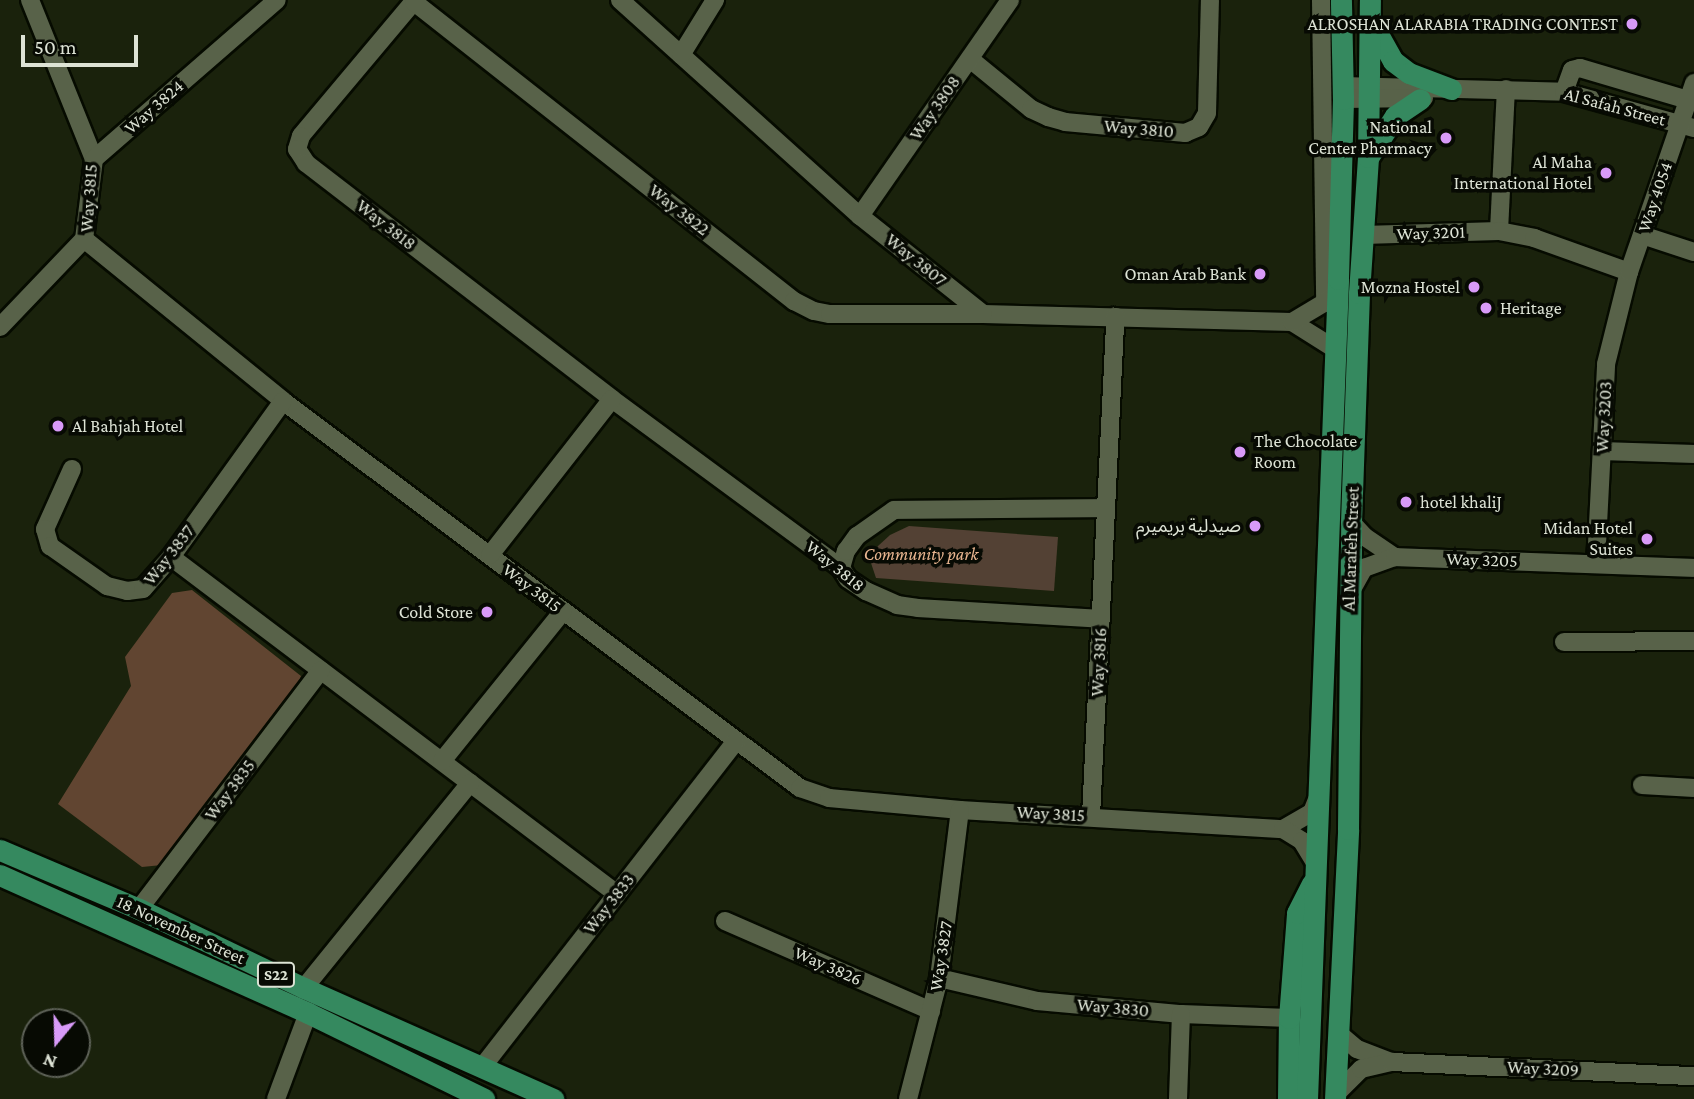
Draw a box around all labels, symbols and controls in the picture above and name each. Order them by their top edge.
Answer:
place label: ALROSHAN ALARABIA TRADING CONTEST [1308,13,1618,35]
marker: ALROSHAN ALARABIA TRADING CONTEST [1624,16,1640,32]
scale bar [24,21,142,65]
text: 50 m [34,35,77,59]
street label: Way 3808 [905,72,965,144]
street label: Way 3824 [120,75,188,139]
street label: Al Safah Street [1562,83,1668,131]
street label: Way 3810 [1103,115,1175,143]
place label: National Center Pharmacy [1308,117,1432,160]
marker: National Center Pharmacy [1438,130,1454,146]
place label: Al Maha International Hotel [1454,152,1592,194]
street label: Way 4054 [1633,159,1677,235]
street label: Way 3815 [76,163,102,233]
marker: Al Maha International Hotel [1598,165,1614,181]
street label: Way 3822 [644,180,714,240]
street label: Way 3818 [352,195,420,255]
street label: Way 3201 [1396,221,1466,245]
street label: Way 3807 [881,229,951,291]
place label: Oman Arab Bank [1124,263,1246,285]
marker: Oman Arab Bank [1252,266,1268,282]
place label: Mozna Hostel [1361,276,1460,298]
marker: Mozna Hostel [1466,279,1482,295]
place label: Heritage [1500,297,1562,319]
marker: Heritage [1478,300,1494,316]
street label: Way 3203 [1591,381,1617,453]
place label: Al Bahjah Hotel [72,415,183,437]
marker: Al Bahjah Hotel [50,418,66,434]
place label: The Chocolate Room [1254,431,1357,474]
marker: The Chocolate Room [1232,444,1248,460]
street label: Al Marafeh Street [1338,486,1364,612]
place label: hotel khaliJ [1420,491,1502,513]
marker: hotel khaliJ [1398,494,1414,510]
place label: صيدلية بريميرم [1136,515,1241,537]
marker: صيدلية بريميرم [1247,518,1263,534]
place label: Midan Hotel Suites [1543,518,1633,560]
street label: Way 3837 [139,521,199,589]
marker: Midan Hotel Suites [1639,531,1655,547]
street label: Way 3818 [801,536,869,596]
park label: Community park [864,543,978,565]
street label: Way 3205 [1446,548,1518,572]
street label: Way 3815 [498,559,566,617]
place label: Cold Store [399,601,473,623]
marker: Cold Store [479,604,495,620]
street label: Way 3816 [1086,627,1112,697]
street label: Way 3835 [200,755,260,825]
street label: Way 3815 [1016,801,1086,827]
street label: Way 3833 [579,870,639,938]
street label: 18 November Street [113,891,249,969]
street label: Way 3827 [925,920,957,992]
street label: Way 3826 [791,942,865,990]
road number: S22 [257,962,295,987]
street label: Way 3830 [1076,994,1150,1022]
north arrow [21,1008,91,1078]
text: N [40,1049,59,1073]
street label: Way 3209 [1506,1056,1580,1082]

